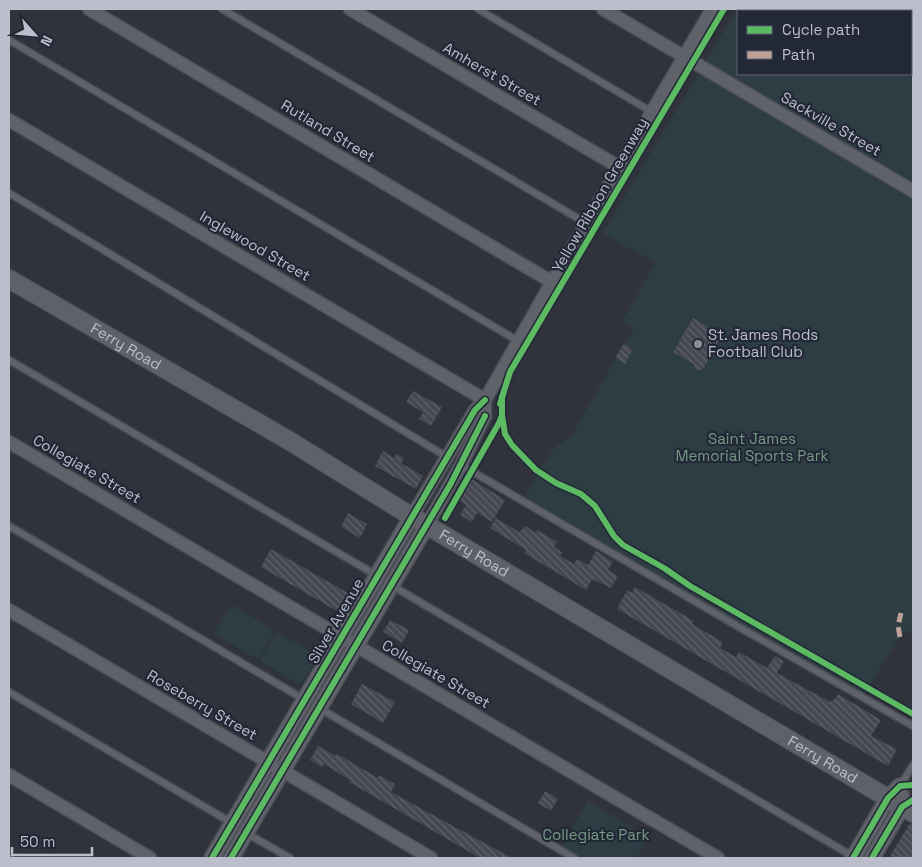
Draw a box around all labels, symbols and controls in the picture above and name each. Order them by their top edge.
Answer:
north arrow [10,10,60,60]
legend [737,10,912,75]
text: Cycle path [782,20,860,39]
text: N [36,33,57,49]
street label: Amherst Street [440,38,545,109]
text: Path [782,45,815,64]
street label: Sackville Street [778,87,885,160]
street label: Rutland Street [278,95,379,166]
street label: Yellow Ribbon Greenway [547,114,652,276]
street label: Inglewood Street [197,206,314,285]
street label: Ferry Road [88,318,165,374]
place label: St. James Rods Football Club [708,325,818,361]
marker: St. James Rods Football Club [692,338,704,350]
park label: Saint James Memorial Sports Park [675,429,829,465]
street label: Collegiate Street [30,430,145,507]
street label: Ferry Road [436,525,513,581]
street label: Silver Avenue [303,575,368,667]
street label: Collegiate Street [379,635,494,712]
street label: Roseberry Street [144,665,261,744]
street label: Ferry Road [784,731,861,787]
scale bar [12,824,92,856]
park label: Collegiate Park [542,825,650,844]
text: 50 m [20,832,55,851]

